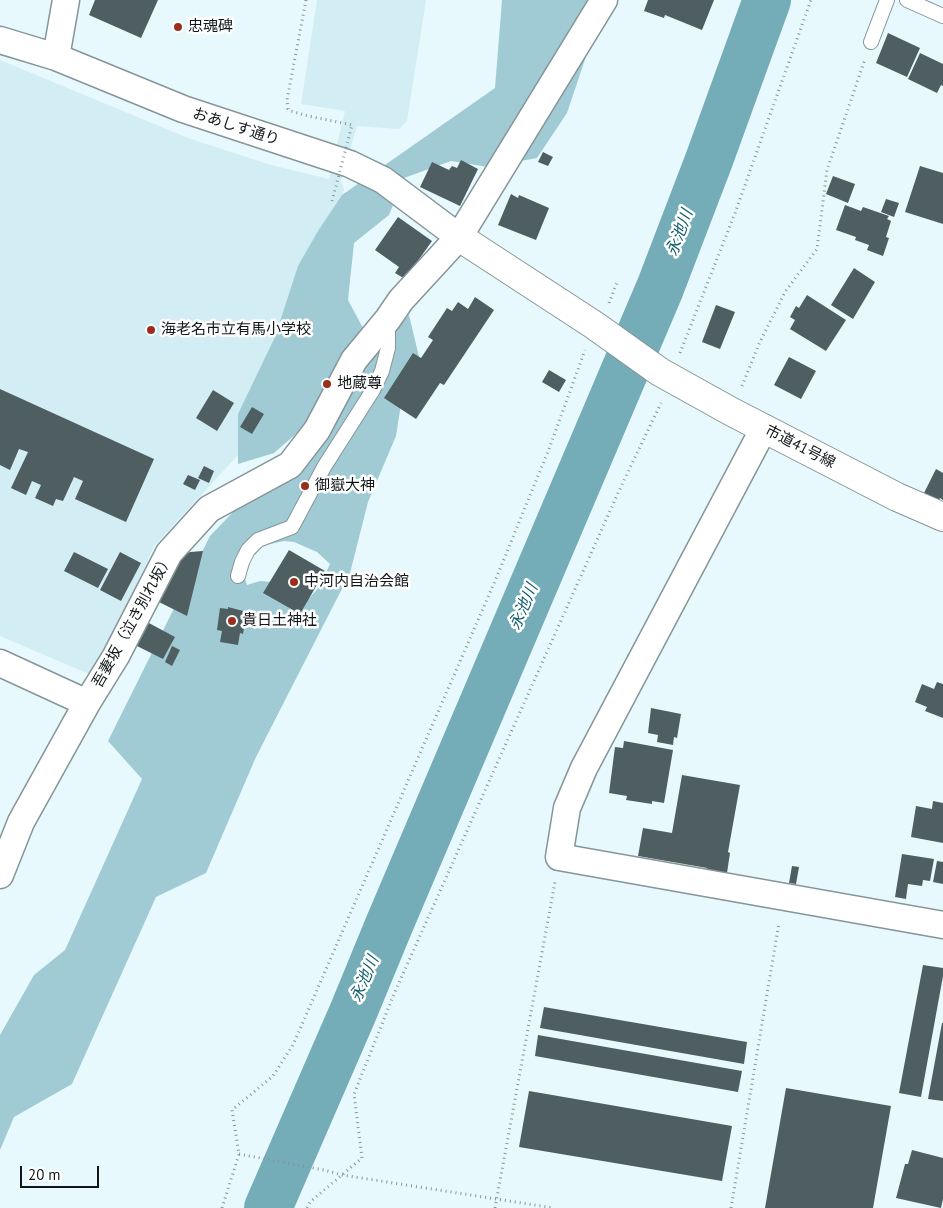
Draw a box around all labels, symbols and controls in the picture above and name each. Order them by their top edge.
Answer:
place label: 忠魂碑 [188,18,233,36]
marker: 忠魂碑 [172,21,184,33]
street label: おあしす通り [190,105,282,149]
water label: 永池川 [663,207,697,259]
place label: 海老名市立有馬小学校 [161,321,311,339]
marker: 海老名市立有馬小学校 [145,324,157,336]
place label: 地蔵尊 [337,375,382,393]
marker: 地蔵尊 [321,378,333,390]
street label: 市道41号線 [762,422,838,472]
place label: 御嶽大神 [315,477,375,495]
marker: 御嶽大神 [299,480,311,492]
street label: 吾妻坂（泣き別れ坂） [89,551,177,691]
place label: 中河内自治会館 [304,573,409,591]
marker: 中河内自治会館 [288,576,300,588]
water label: 永池川 [506,581,542,633]
place label: 貴日土神社 [242,612,317,630]
marker: 貴日土神社 [226,615,238,627]
water label: 永池川 [347,953,383,1005]
scale bar [22,1156,101,1188]
text: 20 m [28,1165,61,1184]

